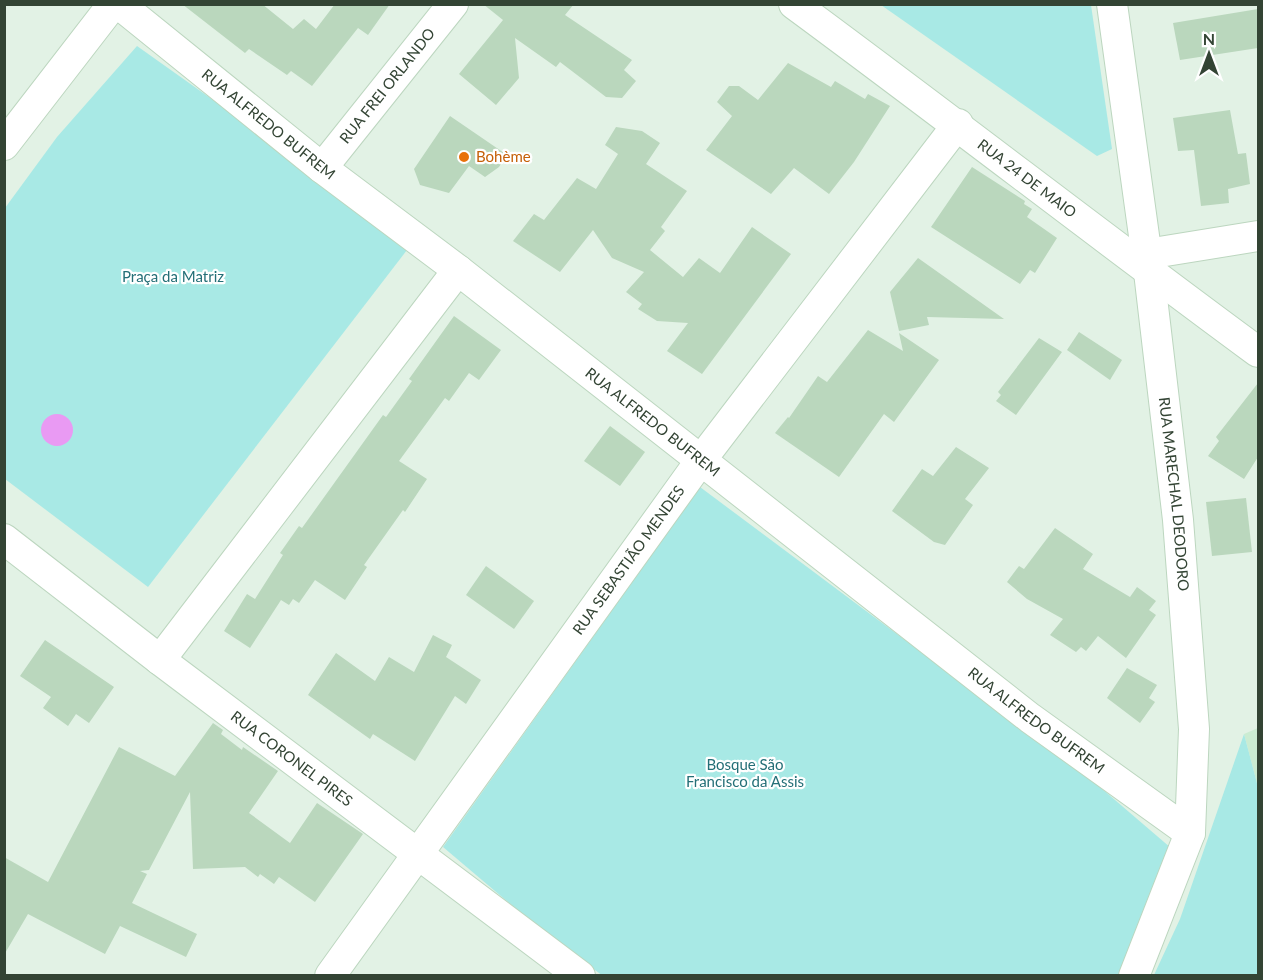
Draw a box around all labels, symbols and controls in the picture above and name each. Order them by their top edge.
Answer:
street label: RUA FREI ORLANDO [335,24,438,147]
north arrow [1179,24,1239,84]
text: N [1203,29,1215,48]
street label: RUA ALFREDO BUFREM [199,65,339,183]
street label: RUA 24 DE MAIO [974,135,1080,221]
place label: Bohème [476,147,531,165]
marker: Bohème [457,150,471,164]
park label: Praça da Matriz [122,267,224,285]
street label: RUA ALFREDO BUFREM [582,363,724,480]
street label: RUA MARECHAL DEODORO [1156,396,1193,592]
street label: RUA SEBASTIÃO MENDES [568,482,688,638]
street label: RUA ALFREDO BUFREM [965,663,1109,777]
street label: RUA CORONEL PIRES [228,707,356,810]
park label: Bosque São Francisco da Assis [686,755,804,790]

